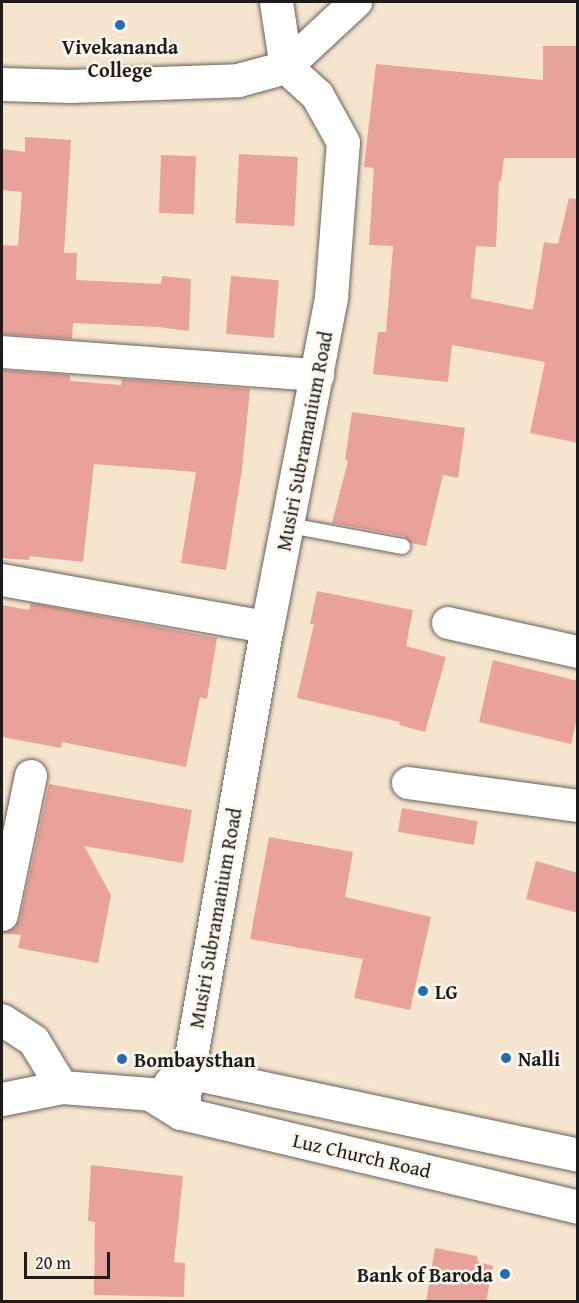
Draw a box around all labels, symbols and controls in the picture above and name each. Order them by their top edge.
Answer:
marker: Vivekananda College [113,18,127,32]
place label: Vivekananda College [62,35,178,82]
street label: Musiri Subramanium Road [271,329,337,553]
street label: Musiri Subramanium Road [184,806,246,1030]
place label: LG [435,979,458,1003]
marker: LG [416,984,430,998]
place label: Nalli [518,1046,560,1070]
place label: Bombaysthan [134,1047,256,1071]
marker: Nalli [499,1051,513,1065]
marker: Bombaysthan [115,1052,129,1066]
street label: Luz Church Road [291,1127,433,1183]
scale bar [27,1240,112,1278]
text: 20 m [35,1249,71,1276]
place label: Bank of Baroda [357,1262,493,1286]
marker: Bank of Baroda [498,1267,512,1281]

